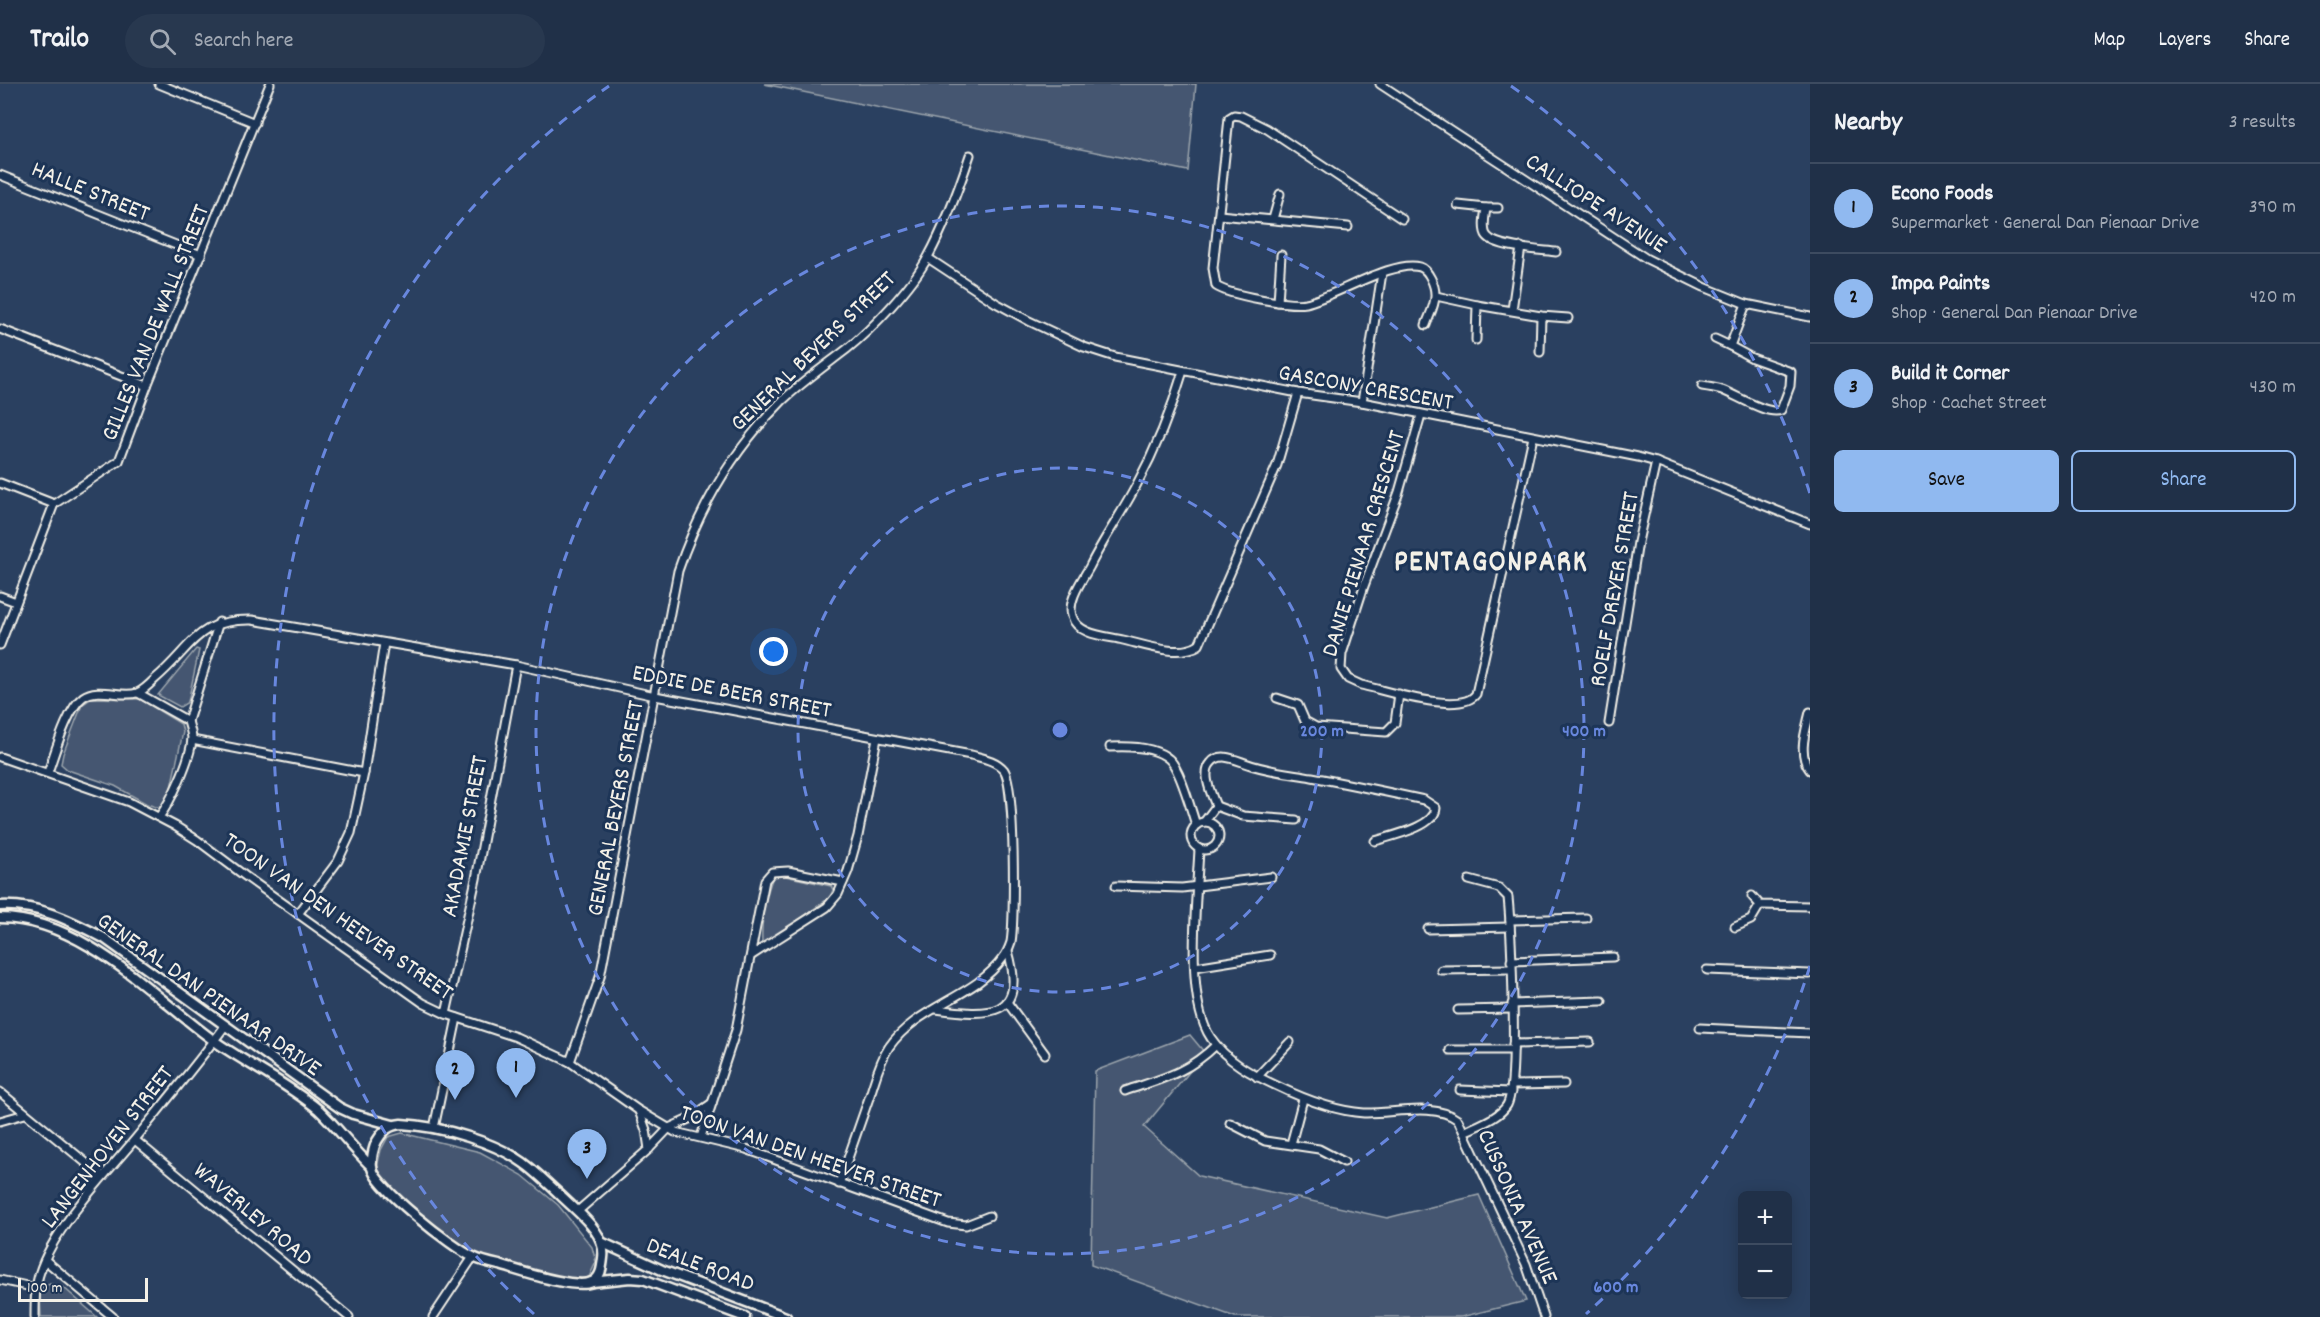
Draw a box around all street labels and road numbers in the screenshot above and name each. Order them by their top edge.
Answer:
street label: CALLIOPE AVENUE [1518,146,1673,263]
street label: HALLE STREET [26,154,154,232]
street label: GILLES VAN DE WALL STREET [94,199,220,446]
street label: GENERAL BEYERS STREET [724,264,905,440]
street label: GASCONY CRESCENT [1275,357,1456,421]
street label: DANIE PIENAAR CRESCENT [1314,426,1416,661]
street label: ROELF DREYER STREET [1582,489,1650,690]
street label: EDDIE DE BEER STREET [629,657,834,729]
street label: GENERAL BEYERS STREET [579,698,655,919]
street label: AKADAMIE STREET [434,752,498,920]
street label: TOON VAN DEN HEEVER STREET [215,825,460,1010]
street label: GENERAL DAN PIENAAR DRIVE [89,905,328,1086]
street label: LANGENHOVEN STREET [34,1059,183,1237]
street label: TOON VAN DEN HEEVER STREET [675,1097,946,1219]
street label: CUSSONIA AVENUE [1467,1124,1566,1290]
street label: WAVERLEY ROAD [185,1155,319,1276]
street label: DEALE ROAD [641,1230,759,1302]

